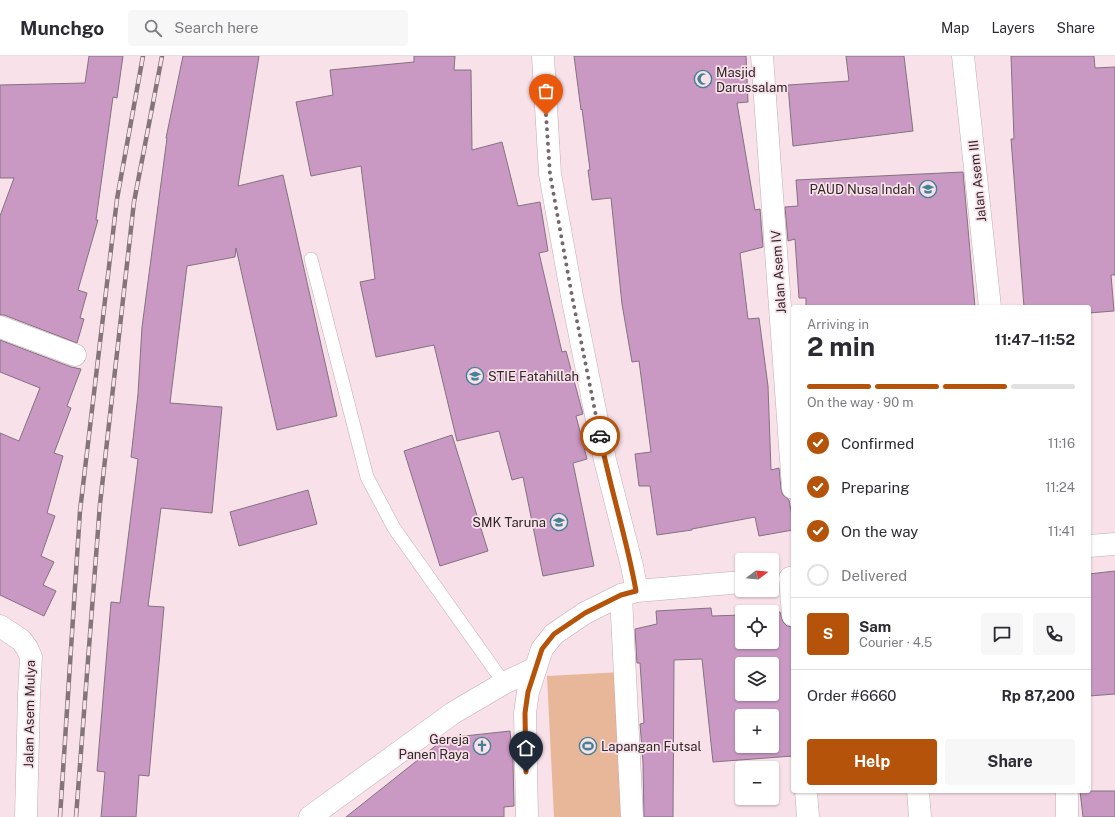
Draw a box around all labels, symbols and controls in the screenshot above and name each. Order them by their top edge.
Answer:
search box [128,10,408,46]
text: Munchgo [20,17,104,39]
icon: search [142,17,164,39]
text: Search here [174,19,259,36]
text: Map [941,20,969,36]
text: Layers [991,20,1035,36]
text: Share [1057,20,1095,36]
place label: Masjid Darussalam [716,65,788,95]
mosque icon: Masjid Darussalam [693,69,713,89]
pin [529,74,563,115]
icon: bag [535,80,557,102]
street label: Jalan Asem III [966,139,989,223]
school or university icon: PAUD Nusa Indah [918,179,938,199]
place label: PAUD Nusa Indah [810,182,915,197]
street label: Jalan Asem IV [768,229,789,314]
text: Arriving in [807,317,869,332]
text: 2 min [807,331,875,362]
text: 11:47–11:52 [995,331,1075,348]
school or university icon: STIE Fatahillah [465,366,485,386]
place label: STIE Fatahillah [488,369,579,384]
text: On the way · 90 m [807,395,914,410]
courier [580,416,620,456]
icon: car [589,425,611,447]
icon: check [807,432,829,454]
text: Confirmed [841,435,914,452]
text: 11:16 [1048,436,1075,451]
icon: check [807,476,829,498]
text: Preparing [841,479,910,496]
text: 11:24 [1045,480,1075,495]
school or university icon: SMK Taruna [549,512,569,532]
place label: SMK Taruna [472,515,546,530]
icon: check [807,520,829,542]
text: On the way [841,523,918,540]
text: 11:41 [1048,524,1075,539]
north arrow [735,553,779,597]
map controls [735,553,779,805]
text: Delivered [841,567,907,584]
button: locate [735,605,779,649]
button: chat [981,613,1023,655]
button: phone [1033,613,1075,655]
text: Sam [859,618,891,635]
text: S [823,625,833,642]
text: Courier · 4.5 [859,635,932,650]
button: layers [735,657,779,701]
street label: Jalan Asem Mulya [21,660,38,768]
text: Order #6660 [807,687,897,704]
text: Rp 87,200 [1001,687,1075,704]
button: + [735,709,779,753]
pin [509,731,543,772]
place label: Gereja Panen Raya [399,732,469,762]
church icon: Gereja Panen Raya [472,736,492,756]
sports icon: Lapangan Futsal [578,736,598,756]
icon: home [515,737,537,759]
place label: Lapangan Futsal [601,739,702,754]
button: Help [807,739,937,785]
button: Share [945,739,1075,785]
button: − [735,761,779,805]

